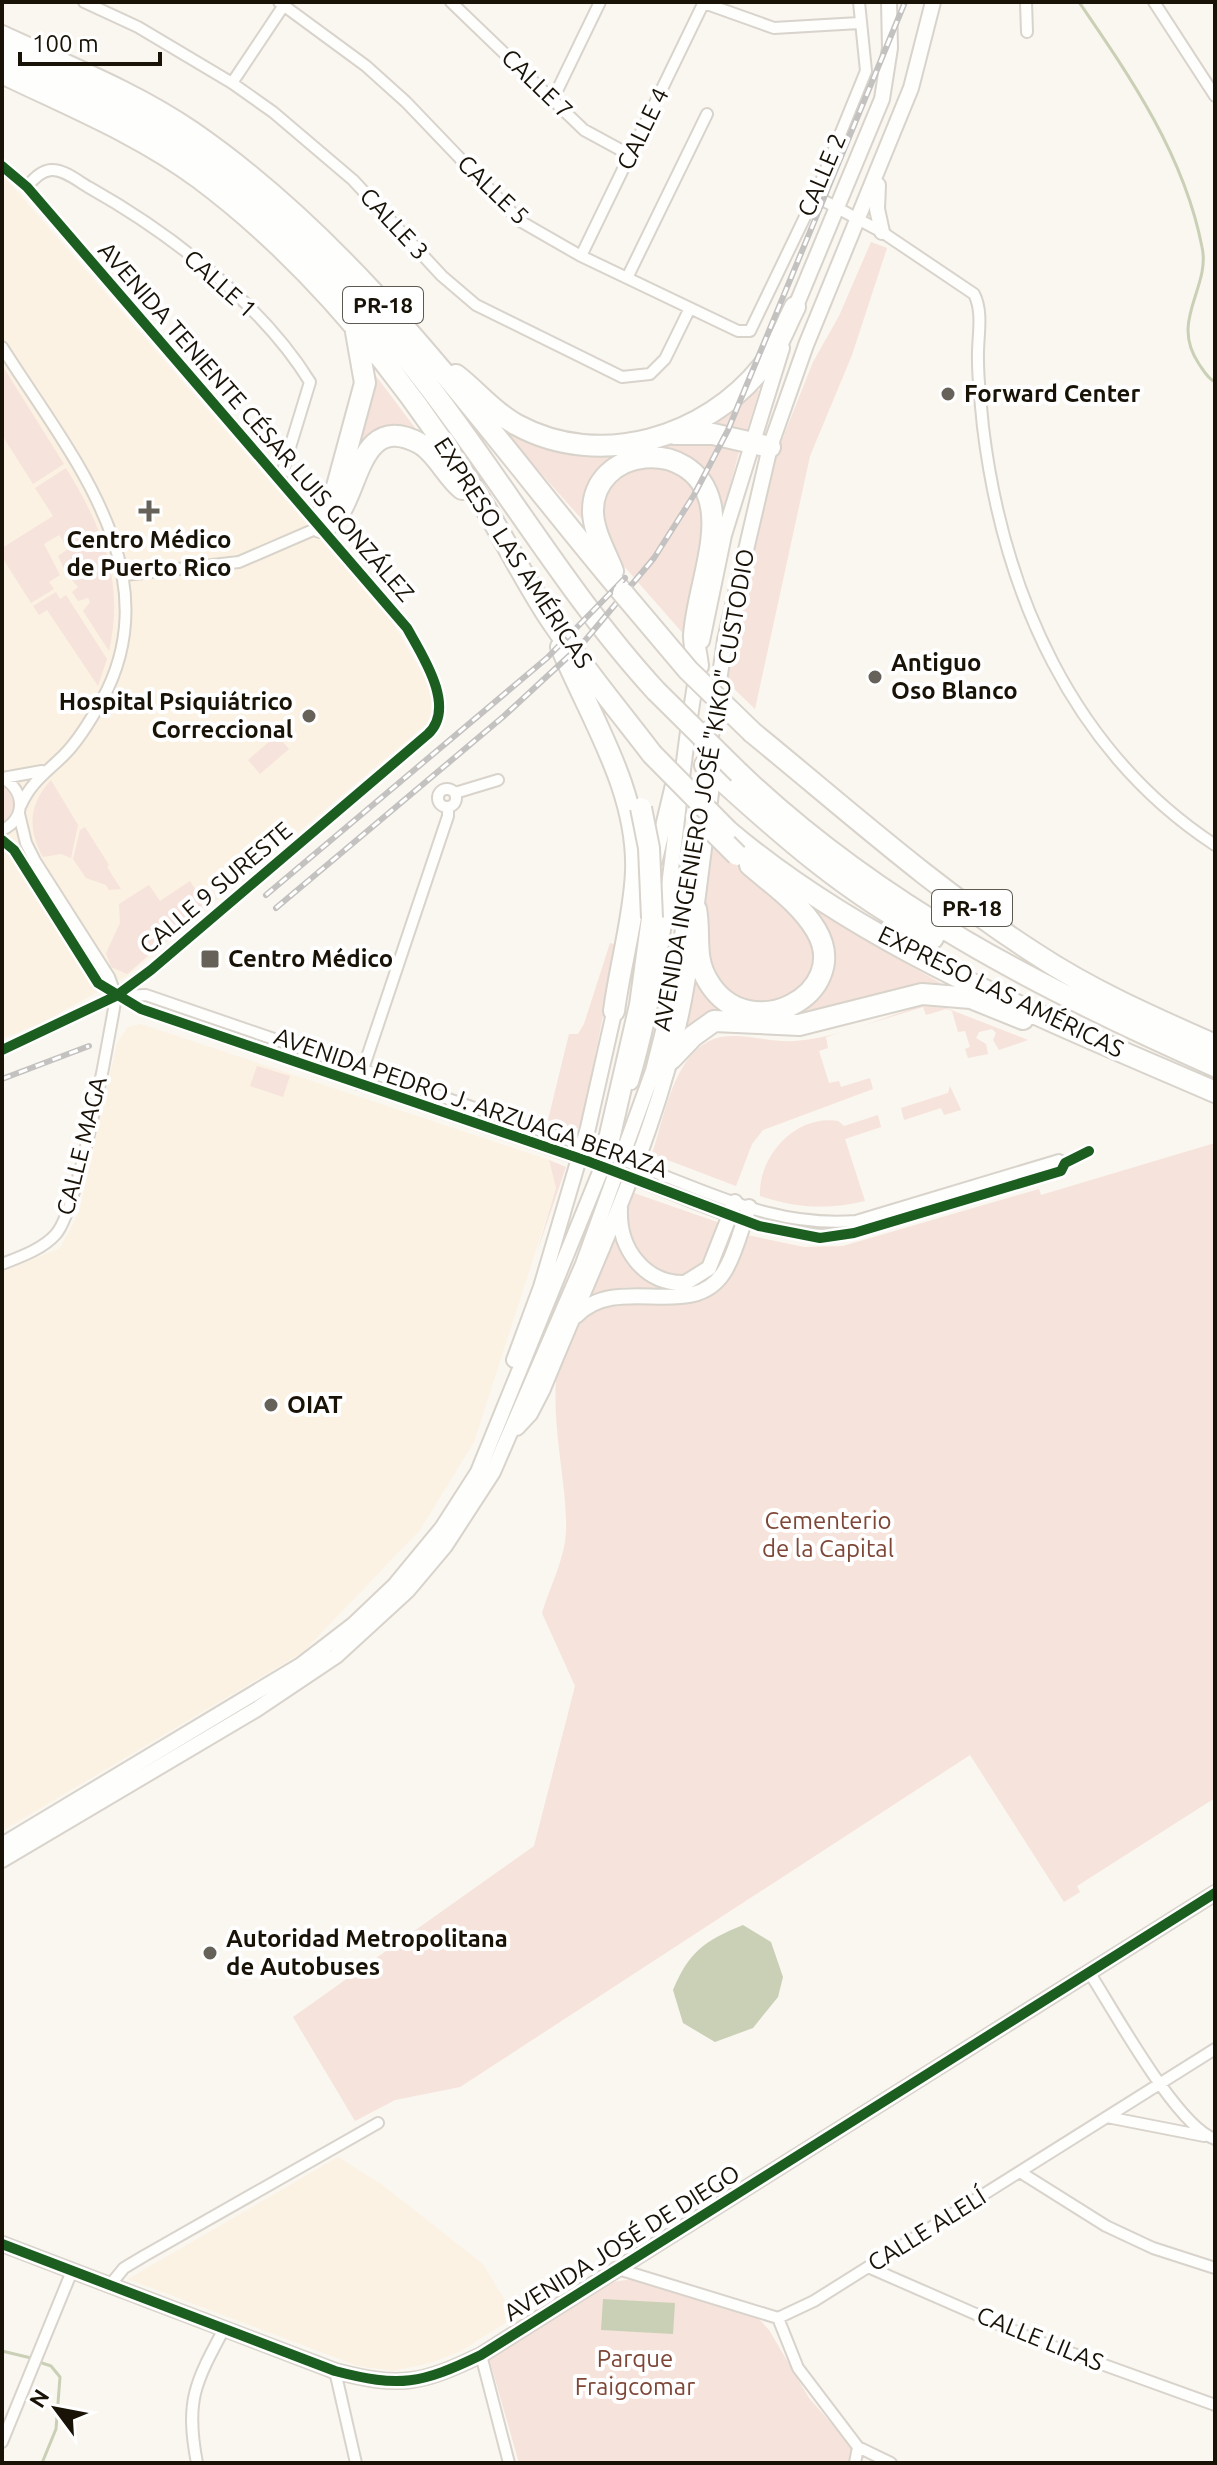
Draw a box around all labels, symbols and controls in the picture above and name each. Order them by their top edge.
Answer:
scale bar [20,16,160,66]
text: 100 m [32,30,99,57]
street label: CALLE 7 [496,43,578,124]
street label: CALLE 4 [611,83,674,174]
street label: CALLE 2 [792,129,851,220]
street label: CALLE 5 [452,149,534,230]
street label: CALLE 3 [355,182,434,265]
street label: AVENIDA TENIENTE CÉSAR LUIS GONZÁLEZ [93,236,421,607]
street label: CALLE 1 [179,244,262,323]
road number: PR-18 [343,287,423,323]
place label: Forward Center [964,380,1140,407]
marker: Forward Center [939,385,957,403]
street label: EXPRESO LAS AMÉRICAS [429,432,599,673]
marker: Centro Médico de Puerto Rico [138,500,160,522]
place label: Centro Médico de Puerto Rico [66,526,232,581]
street label: AVENIDA INGENIERO JOSÉ "KIKO" CUSTODIO [647,547,759,1033]
place label: Antiguo Oso Blanco [891,649,1018,704]
marker: Antiguo Oso Blanco [866,668,884,686]
place label: Hospital Psiquiátrico Correccional [59,688,293,743]
marker: Hospital Psiquiátrico Correccional [300,707,318,725]
street label: CALLE 9 SURESTE [134,816,297,959]
road number: PR-18 [932,890,1012,926]
street label: EXPRESO LAS AMÉRICAS [874,919,1129,1063]
place label: Centro Médico [228,945,393,972]
marker: Centro Médico [199,948,221,970]
street label: AVENIDA PEDRO J. ARZUAGA BERAZA [271,1022,672,1183]
street label: CALLE MAGA [51,1073,112,1218]
place label: OIAT [287,1391,343,1418]
marker: OIAT [262,1396,280,1414]
park label: Cementerio de la Capital [762,1507,894,1562]
place label: Autoridad Metropolitana de Autobuses [226,1925,508,1980]
marker: Autoridad Metropolitana de Autobuses [201,1944,219,1962]
street label: AVENIDA JOSÉ DE DIEGO [498,2158,745,2326]
street label: CALLE ALELÍ [862,2181,991,2277]
street label: CALLE LILAS [973,2301,1107,2376]
park label: Parque Fraigcomar [575,2345,695,2400]
north arrow [16,2369,96,2449]
text: N [24,2385,54,2412]

